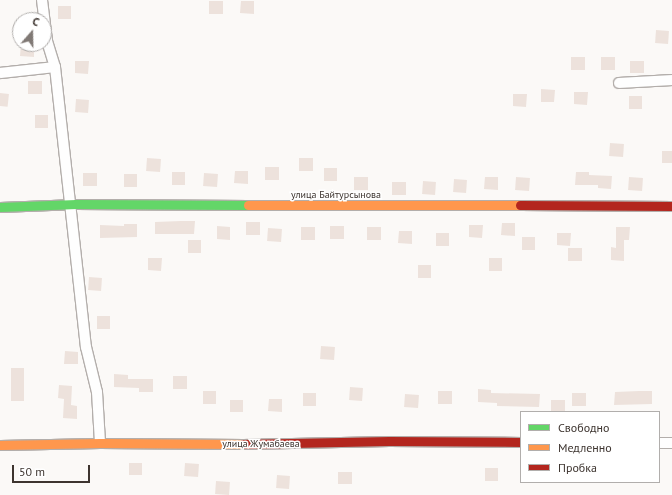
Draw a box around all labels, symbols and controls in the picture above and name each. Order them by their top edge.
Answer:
north arrow [12,12,52,52]
text: С [30,14,41,29]
street label: улица Байтурсынова [291,189,381,201]
legend [520,411,660,483]
text: Свободно [558,420,609,435]
street label: улица Жумабаева [222,438,300,450]
text: Медленно [558,440,612,455]
scale bar [14,457,92,483]
text: Пробка [558,460,597,475]
text: 50 m [19,464,45,479]

